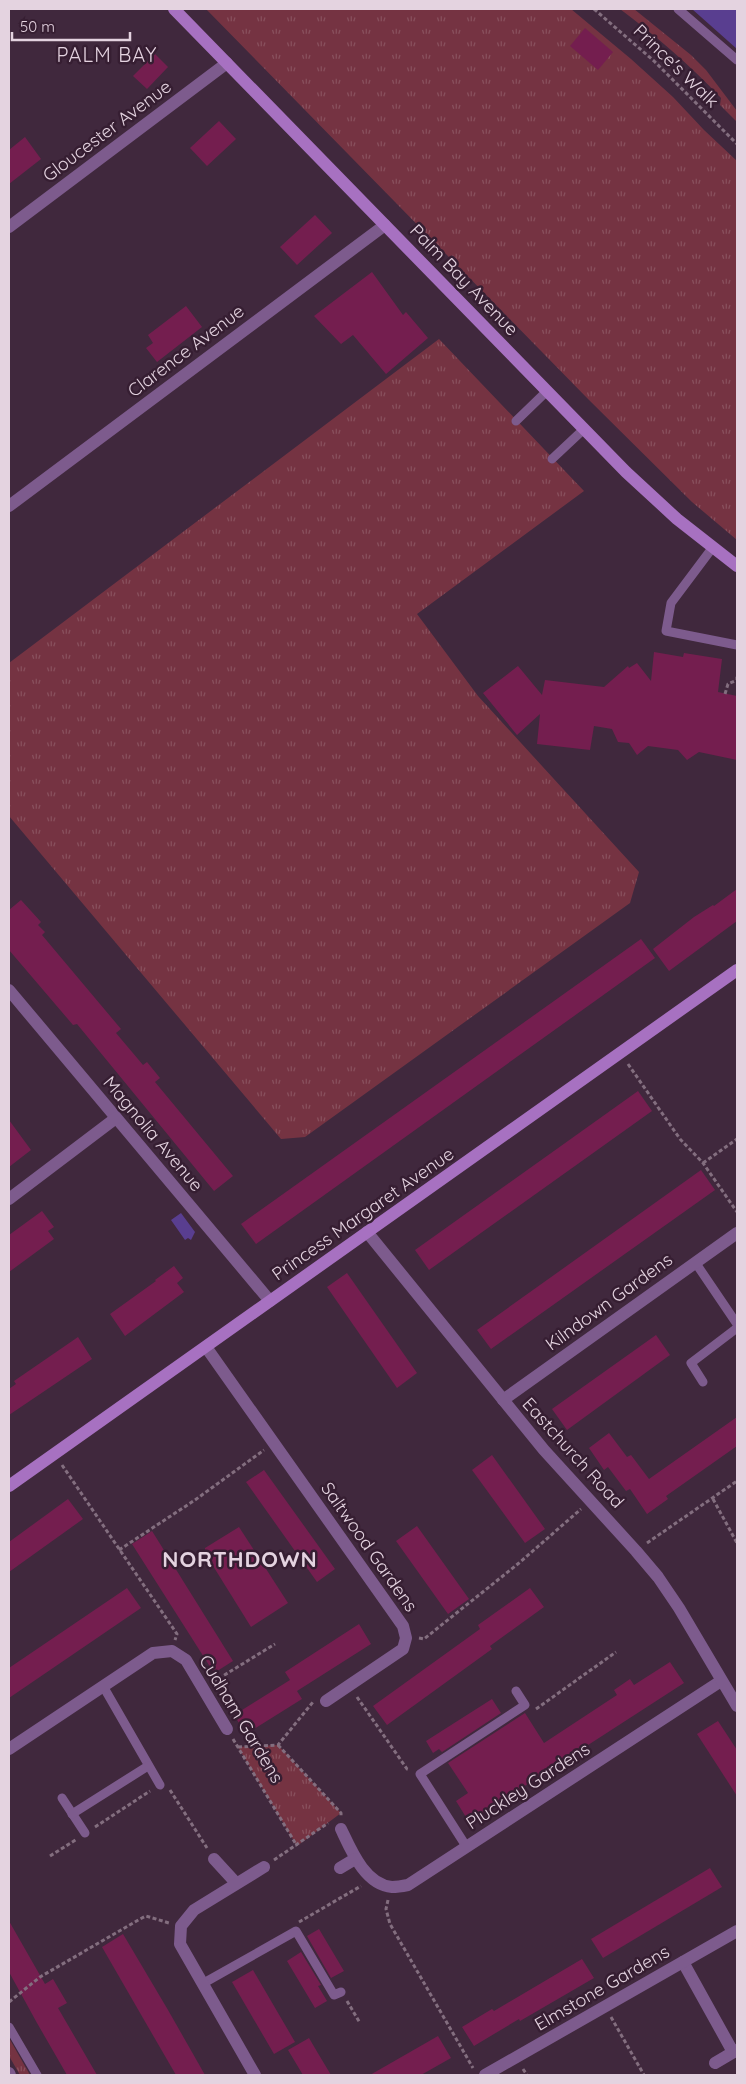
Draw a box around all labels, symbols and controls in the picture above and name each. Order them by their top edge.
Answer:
scale bar [12,10,130,42]
text: 50 m [20,17,55,36]
street label: Prince's Walk [629,19,724,112]
district label: PALM BAY [57,42,157,67]
street label: Gloucester Avenue [38,75,176,186]
street label: Palm Bay Avenue [405,219,523,340]
street label: Clarence Avenue [123,299,248,402]
street label: Magnolia Avenue [98,1071,208,1196]
street label: Princess Margaret Avenue [267,1142,458,1285]
street label: Kilndown Gardens [541,1248,677,1355]
street label: Eastchurch Road [518,1393,629,1513]
street label: Saltwood Gardens [316,1477,423,1616]
district label: NORTHDOWN [162,1545,318,1573]
street label: Cudham Gardens [194,1650,289,1787]
street label: Pluckley Gardens [461,1737,594,1834]
street label: Elmstone Gardens [530,1940,673,2035]

